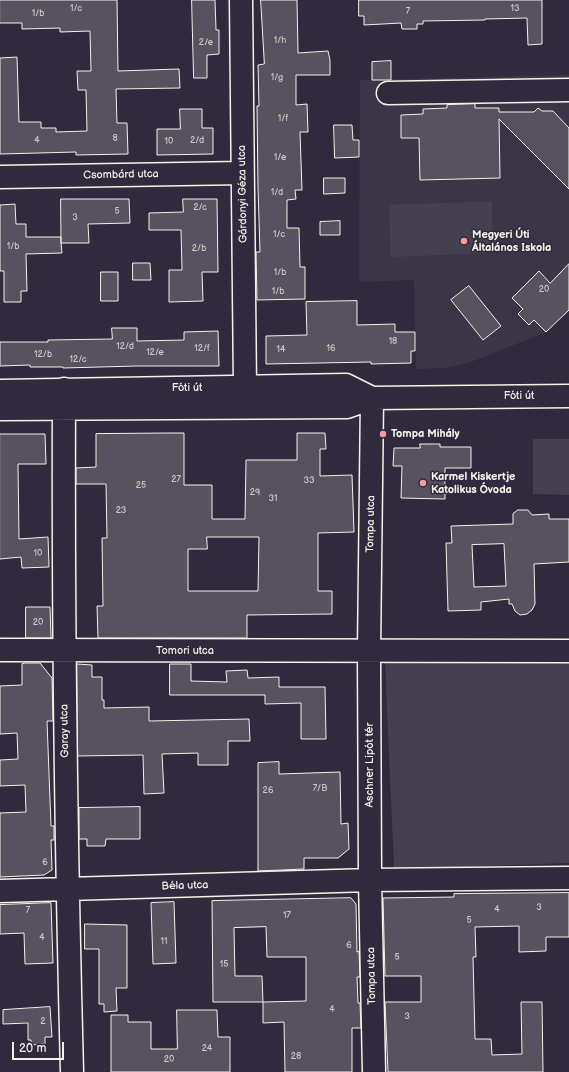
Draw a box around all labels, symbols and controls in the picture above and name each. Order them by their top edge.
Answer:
house number: 1/c [70,4,82,14]
house number: 13 [510,4,520,14]
house number: 7 [406,7,410,17]
house number: 1/b [32,9,44,19]
house number: 1/h [274,36,286,46]
house number: 2/e [199,38,213,48]
house number: 1/g [271,73,283,83]
house number: 1/f [278,114,288,124]
house number: 8 [112,134,118,144]
house number: 4 [34,136,40,146]
house number: 2/d [190,136,204,146]
house number: 10 [165,137,173,147]
street label: Gárdonyi Géza utca [236,145,250,243]
house number: 1/e [274,153,286,163]
street label: Csombárd utca [83,168,159,182]
house number: 1/d [271,188,283,198]
house number: 2/c [193,203,207,213]
house number: 5 [114,207,120,217]
house number: 3 [72,213,78,223]
place label: Megyeri Úti Általános Iskola [472,228,551,254]
house number: 1/c [273,230,285,240]
marker: Megyeri Úti Általános Iskola [459,236,469,246]
house number: 1/b [7,242,19,252]
house number: 2/b [192,244,206,254]
house number: 1/b [274,268,286,278]
house number: 20 [539,285,549,295]
house number: 1/b [272,287,284,297]
house number: 18 [389,337,397,347]
house number: 12/d [116,342,134,352]
house number: 12/f [194,344,210,354]
house number: 16 [327,344,335,354]
house number: 14 [277,345,285,355]
house number: 12/e [146,348,164,358]
house number: 12/b [34,350,52,360]
house number: 12/c [69,355,87,365]
street label: Fóti út [172,381,202,395]
street label: Fóti út [504,389,534,403]
place label: Tompa Mihály [391,427,460,441]
marker: Tompa Mihály [378,429,388,439]
place label: Karmel Kiskertje Katolikus Óvoda [431,470,515,496]
house number: 27 [171,475,181,485]
house number: 33 [303,476,315,486]
marker: Karmel Kiskertje Katolikus Óvoda [418,478,428,488]
house number: 25 [136,481,146,491]
house number: 29 [250,488,260,498]
house number: 31 [268,494,278,504]
street label: Tompa utca [364,495,378,553]
house number: 23 [116,506,126,516]
house number: 10 [34,549,42,559]
house number: 20 [33,618,43,628]
street label: Tomori utca [156,644,214,658]
street label: Garay utca [58,704,72,758]
street label: Aschner Lipót tér [363,723,377,807]
house number: 7/B [313,784,327,794]
house number: 26 [263,786,273,796]
house number: 6 [42,858,48,868]
street label: Béla utca [161,879,209,893]
house number: 3 [536,903,542,913]
house number: 4 [494,905,500,915]
house number: 7 [26,906,30,916]
house number: 17 [283,911,291,921]
house number: 5 [466,916,472,926]
house number: 4 [39,933,45,943]
house number: 11 [161,937,167,947]
house number: 6 [346,941,352,951]
street label: Tompa utca [365,947,379,1005]
house number: 5 [394,953,400,963]
house number: 15 [220,960,228,970]
house number: 4 [329,1005,335,1015]
house number: 3 [404,1012,410,1022]
house number: 2 [40,1017,46,1027]
scale bar [14,1034,66,1060]
text: 20 m [19,1041,46,1056]
house number: 24 [202,1044,212,1054]
house number: 28 [291,1052,301,1062]
house number: 20 [164,1055,174,1065]

